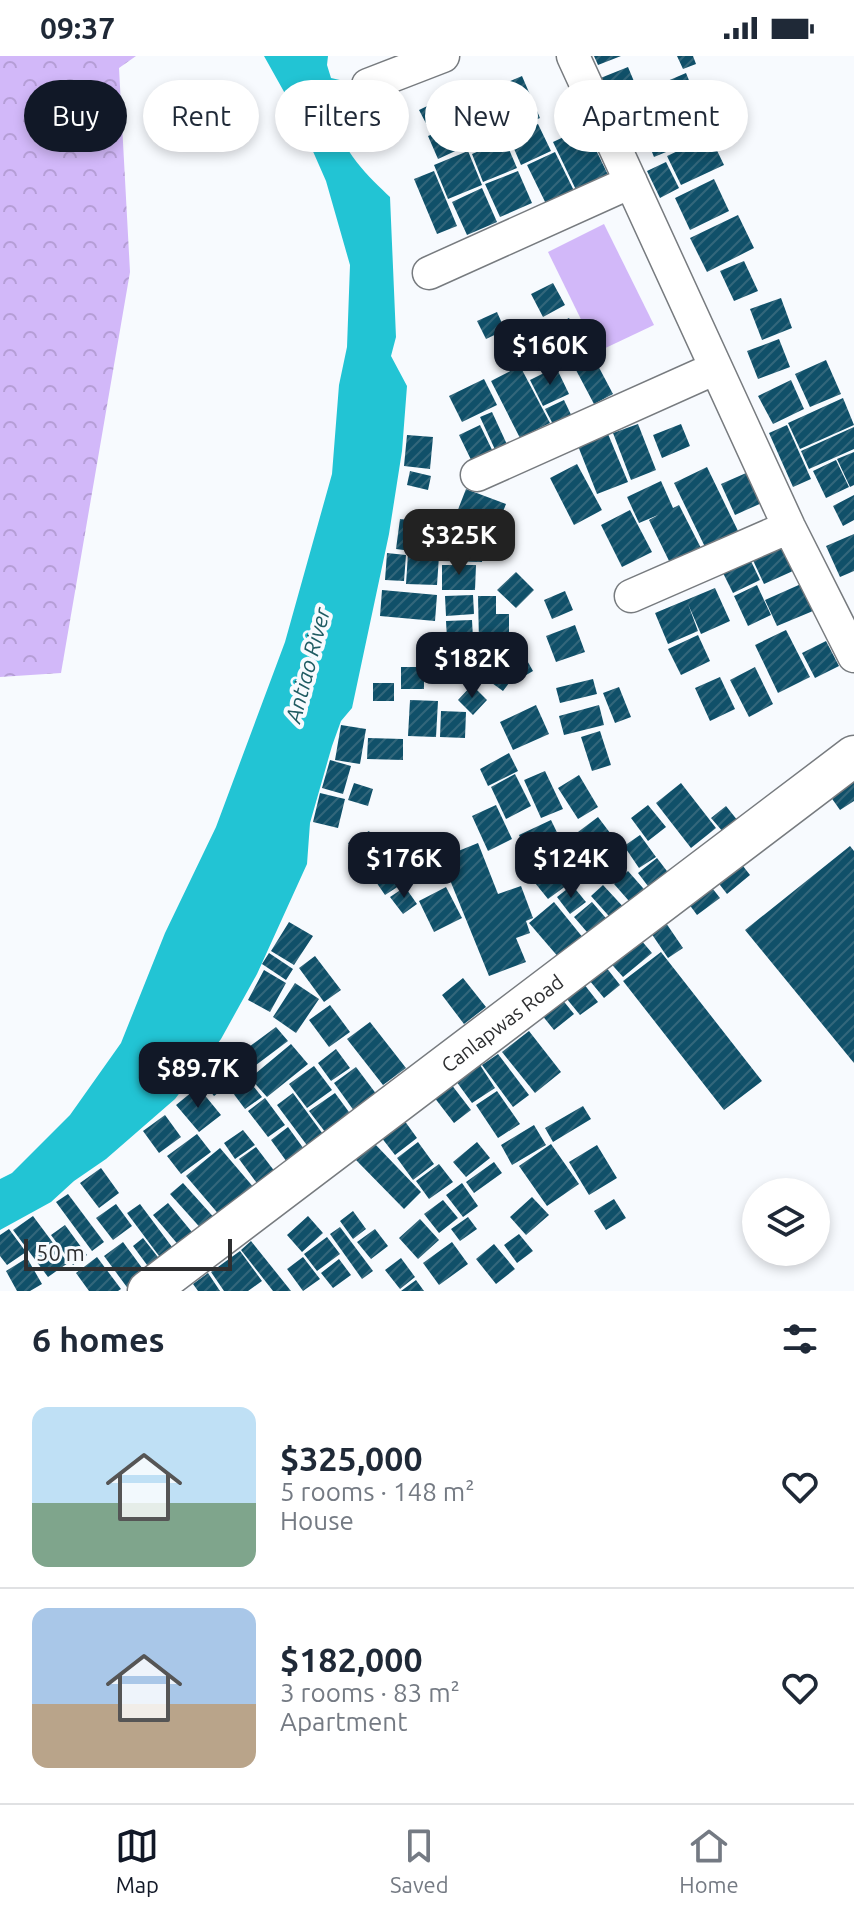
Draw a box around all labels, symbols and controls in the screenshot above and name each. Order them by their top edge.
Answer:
text: 09:37 [40,11,115,45]
chip: Buy [24,80,127,152]
chip: Rent [143,80,259,152]
chip: Filters [275,80,409,152]
chip: New [425,80,538,152]
chip: Apartment [554,80,748,152]
pin: $160K [494,319,606,387]
text: $160K [512,330,588,359]
pin: $325K [403,509,515,577]
text: $325K [421,520,497,549]
water label: Antiao River [279,604,335,726]
pin: $182K [416,632,528,700]
text: $182K [434,643,510,672]
pin: $176K [348,832,460,900]
pin: $124K [515,832,627,900]
text: $176K [366,843,442,872]
text: $124K [533,843,609,872]
street label: Canlapwas Road [437,969,567,1076]
pin: $89.7K [133,1042,263,1110]
text: $89.7K [157,1053,239,1082]
map controls [742,1178,830,1266]
button: layers [742,1178,830,1266]
scale bar [24,1235,232,1271]
text: 50 m [36,1240,85,1265]
icon: filters [778,1317,822,1361]
text: 6 homes [32,1320,165,1358]
icon: home [96,1439,192,1535]
text: $325,000 [280,1439,423,1477]
icon: heart [778,1465,822,1509]
text: 5 rooms · 148 m² [280,1477,475,1506]
text: House [280,1506,354,1535]
icon: home [96,1640,192,1736]
text: $182,000 [280,1640,423,1678]
icon: heart [778,1666,822,1710]
text: 3 rooms · 83 m² [280,1678,460,1707]
text: Apartment [280,1707,407,1736]
tab: Map [115,1824,159,1897]
tab: Saved [390,1824,449,1897]
tab: Home [679,1824,739,1897]

